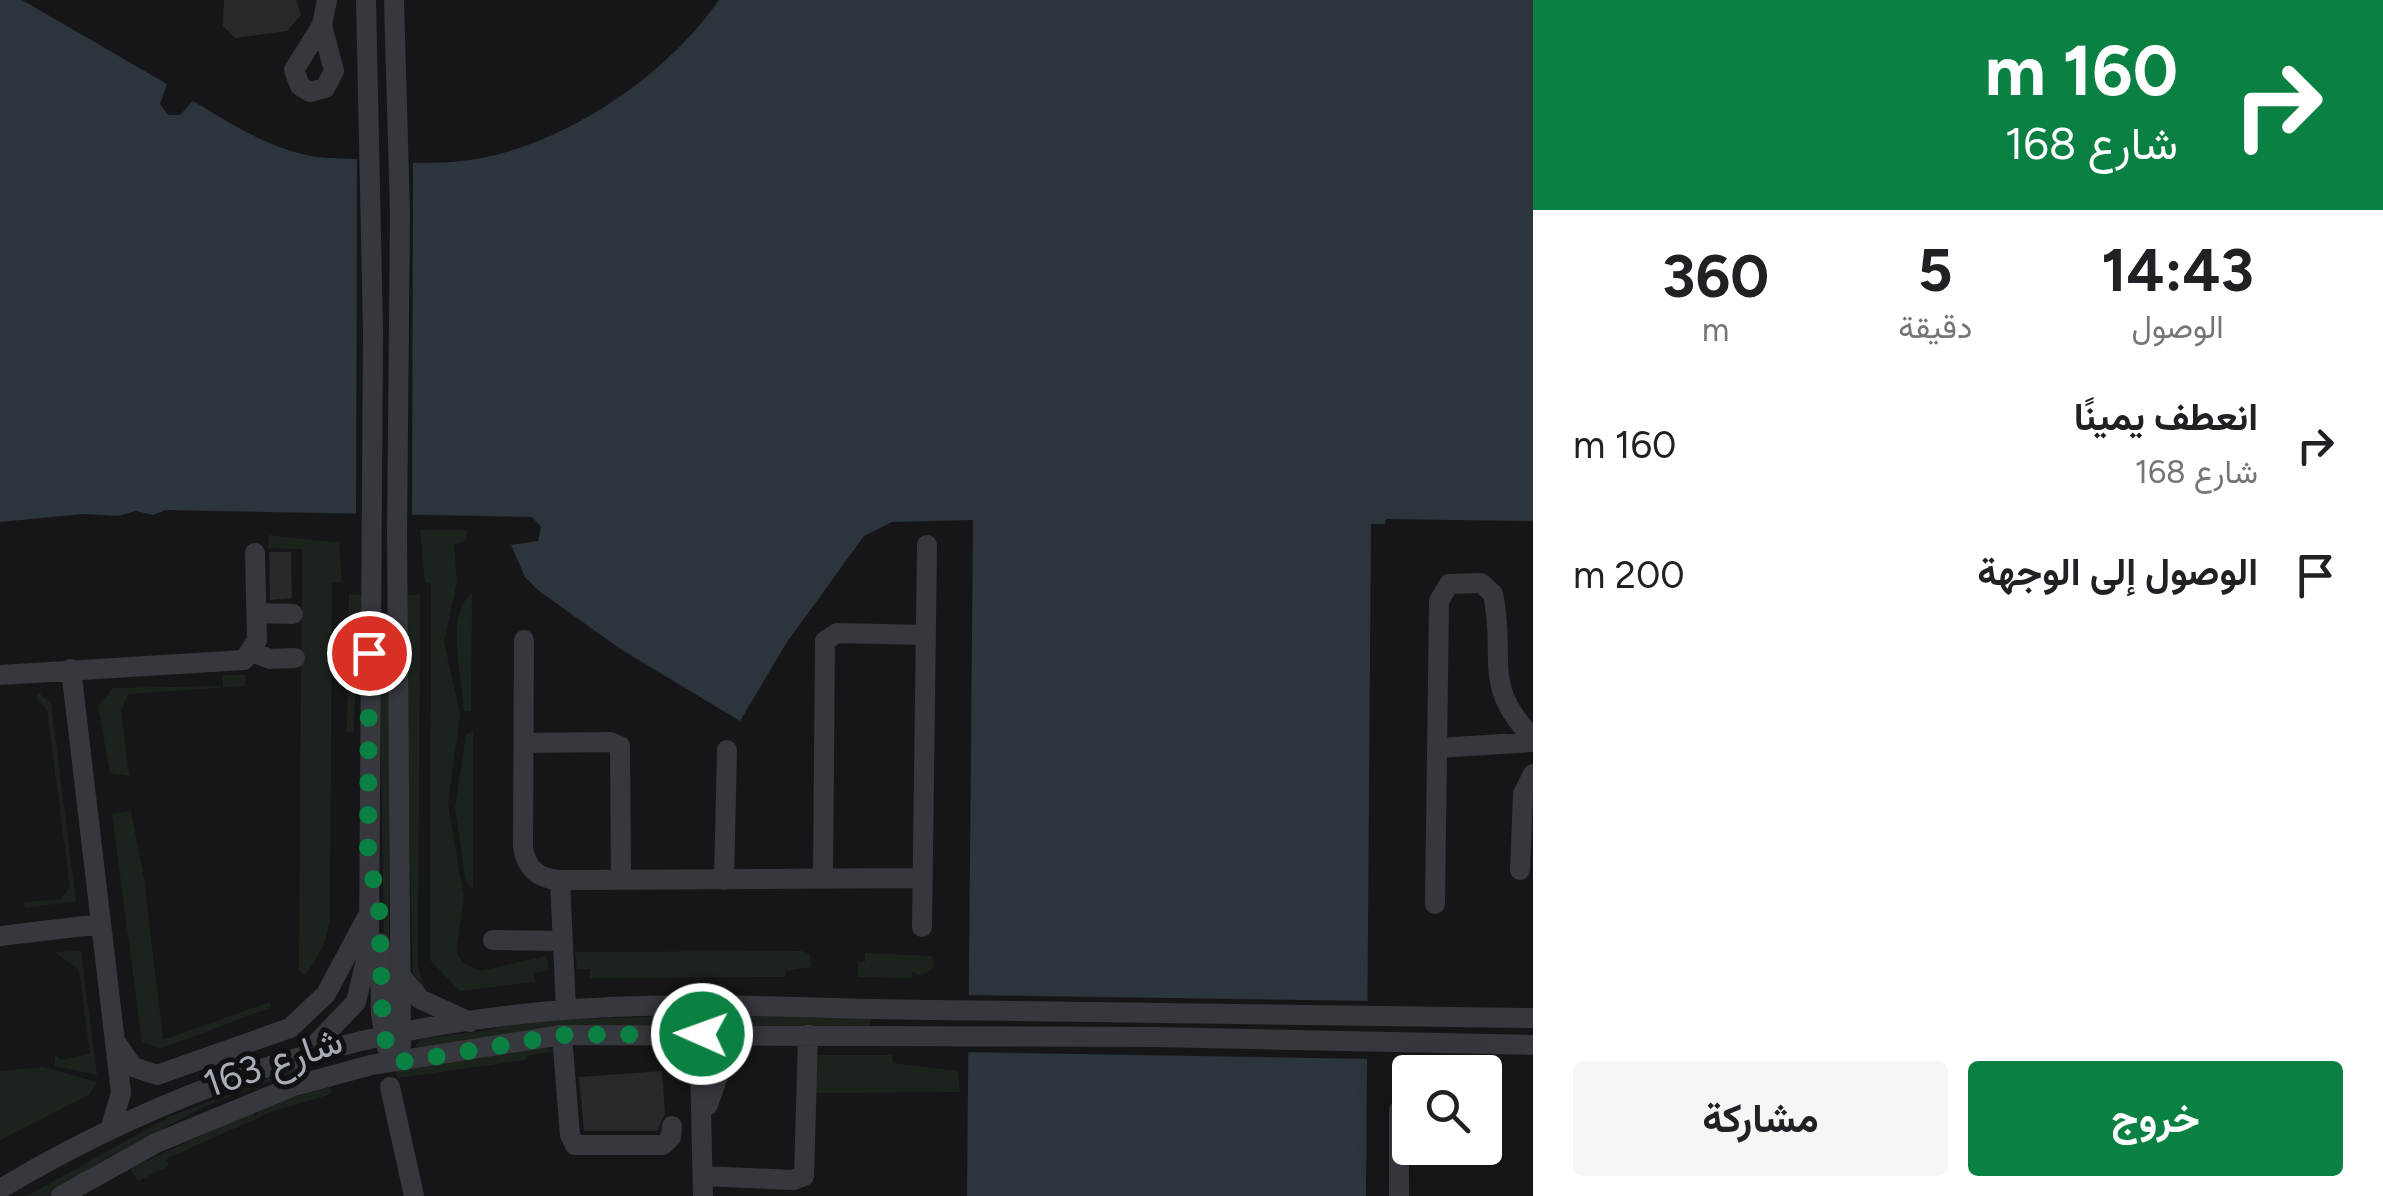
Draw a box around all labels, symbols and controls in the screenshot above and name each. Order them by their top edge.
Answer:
text: 160 m [1985,28,2178,113]
icon: right [2213,40,2343,170]
text: شارع 168 [2005,116,2178,170]
text: 5 [1918,234,1953,306]
text: 14:43 [2101,234,2254,306]
text: 360 [1662,240,1769,312]
text: دقيقة [1898,308,1972,346]
text: الوصول [2131,308,2224,346]
text: m [1702,311,1729,349]
text: انعطف يمينًا [2074,394,2258,440]
icon: right [2288,418,2343,473]
text: 160 m [1573,422,1676,468]
text: شارع 168 [2135,453,2258,491]
icon: arrive [2288,548,2343,603]
text: الوصول إلى الوجهة [1977,549,2258,595]
text: 200 m [1573,552,1685,598]
pin [327,611,412,696]
icon: arrive [342,626,397,681]
position arrow [650,982,754,1086]
street label: شارع 163 [198,1017,349,1110]
map controls [1392,1055,1502,1165]
button: search [1392,1055,1502,1165]
button: مشاركة [1573,1061,1948,1176]
button: خروج [1968,1061,2343,1176]

